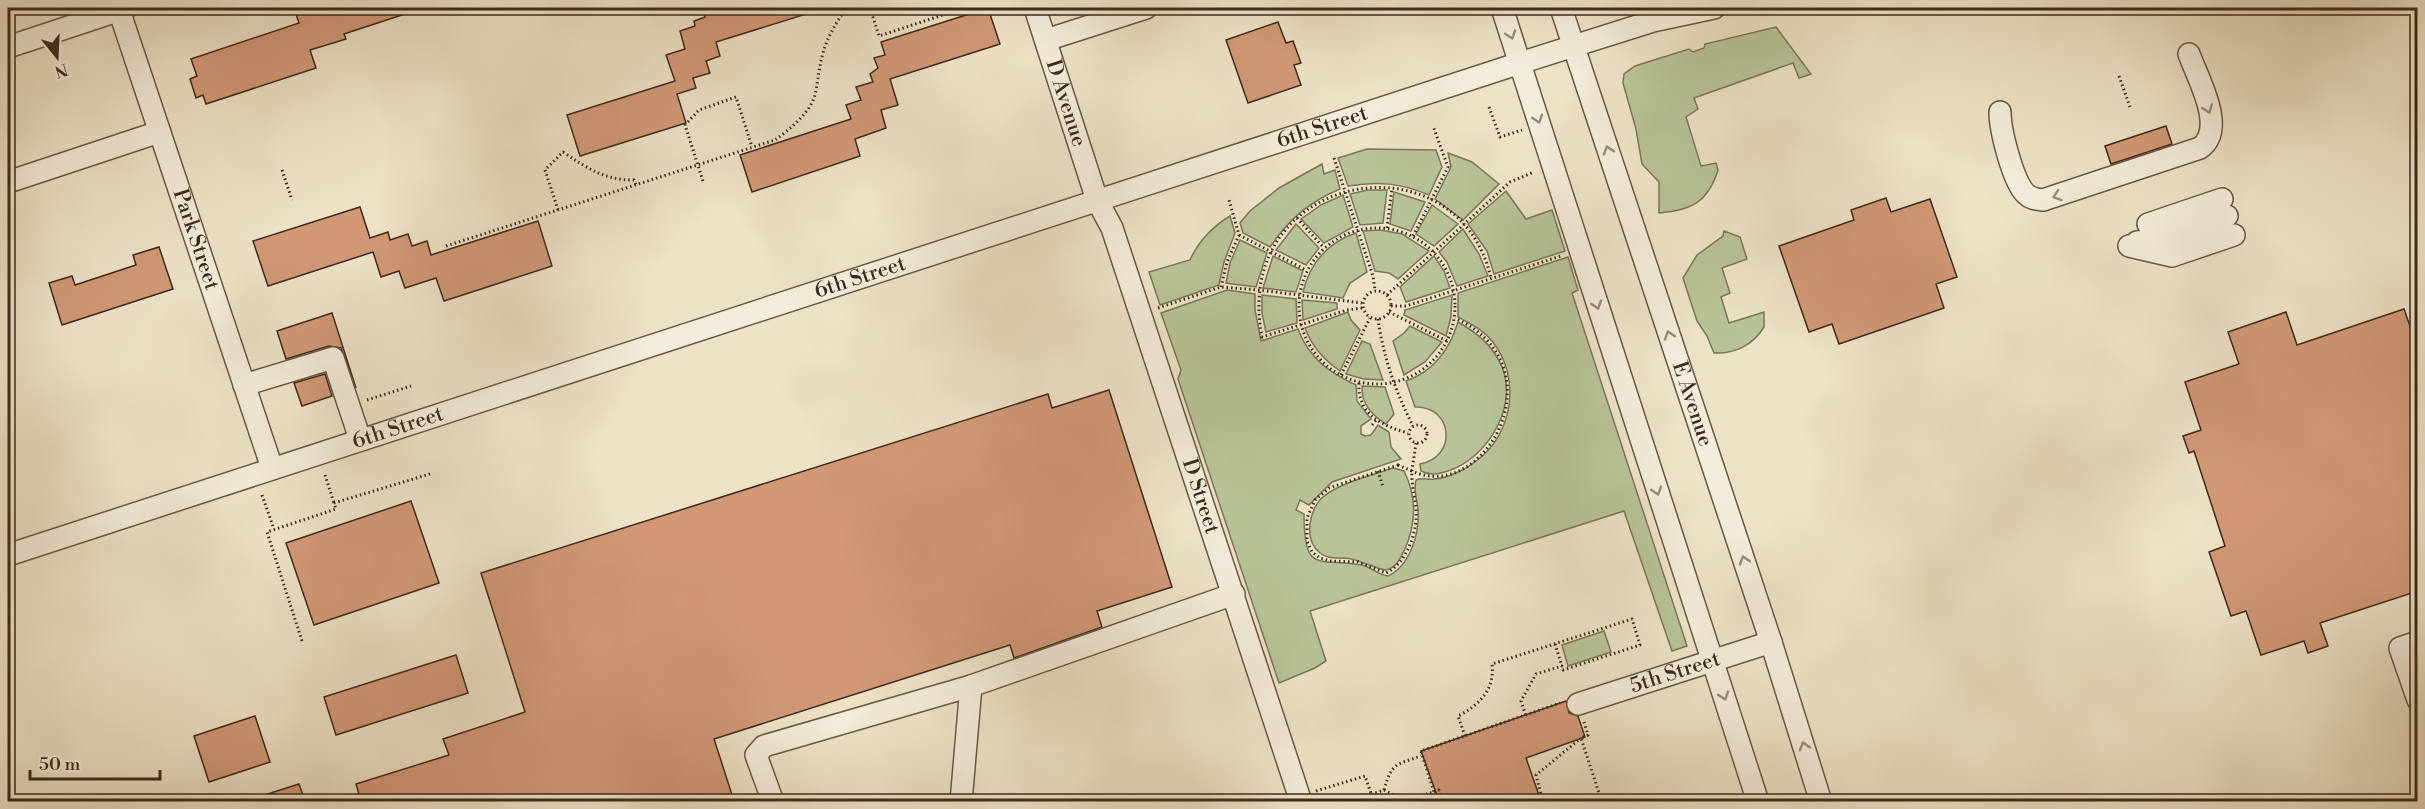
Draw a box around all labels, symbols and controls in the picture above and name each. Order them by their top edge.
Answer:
north arrow [27,27,87,87]
one-way arrow [1504,29,1517,40]
street label: D Avenue [1040,56,1092,150]
text: N [52,59,70,82]
street label: 6th Street [1273,100,1372,154]
one-way arrow [2201,103,2214,114]
one-way arrow [1530,113,1543,124]
one-way arrow [1603,145,1615,156]
street label: Park Street [167,186,225,294]
one-way arrow [2052,189,2063,201]
street label: 6th Street [811,251,909,305]
one-way arrow [1590,299,1602,310]
one-way arrow [1664,330,1677,341]
street label: E Avenue [1666,358,1718,450]
street label: 6th Street [349,401,447,455]
street label: D Street [1176,455,1225,538]
one-way arrow [1649,485,1662,496]
one-way arrow [1739,555,1751,566]
street label: 5th Street [1627,646,1724,699]
one-way arrow [1716,690,1729,701]
one-way arrow [1798,741,1811,752]
scale bar [30,743,160,781]
text: 50 m [39,753,81,776]

